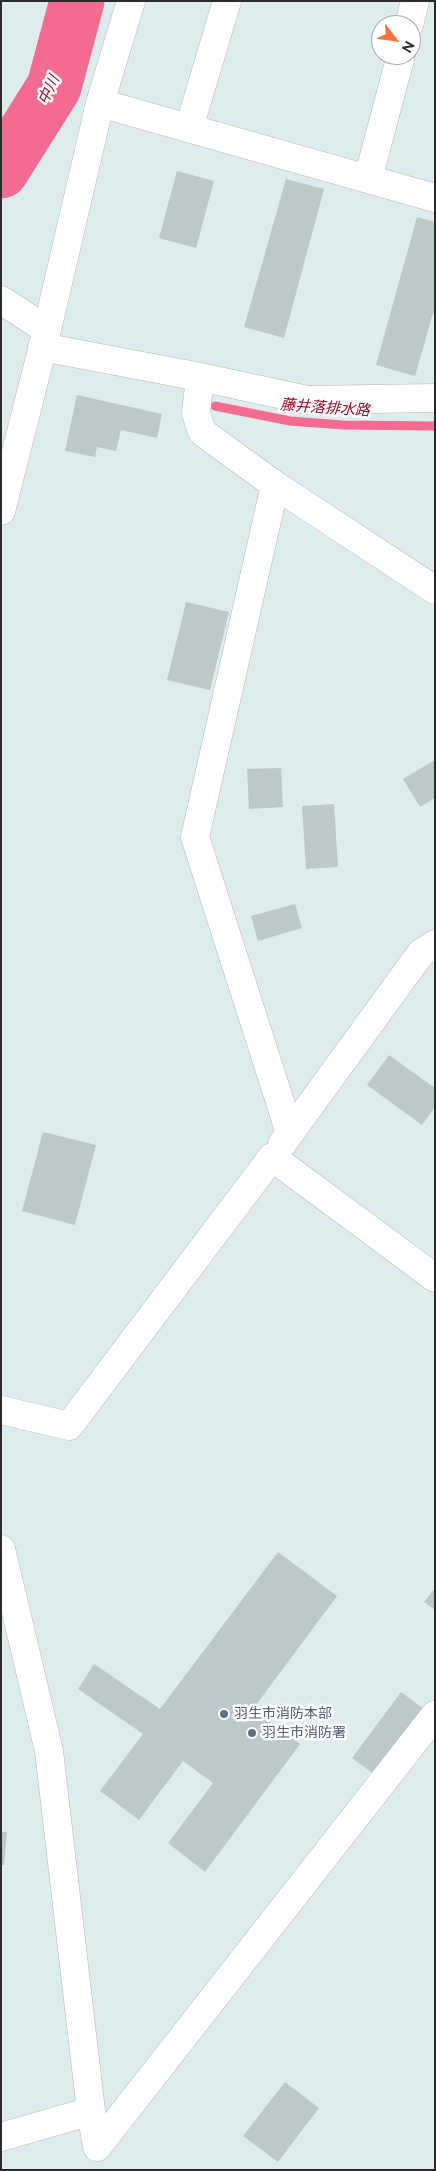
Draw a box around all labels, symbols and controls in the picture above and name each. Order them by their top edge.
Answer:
north arrow [371,15,421,65]
text: N [399,38,418,56]
water label: 中川 [35,73,63,107]
water label: 藤井落排水路 [279,396,371,420]
place label: 羽生市消防本部 [234,1706,332,1722]
marker: 羽生市消防本部 [218,1708,230,1720]
place label: 羽生市消防署 [262,1725,346,1741]
marker: 羽生市消防署 [246,1727,258,1739]

